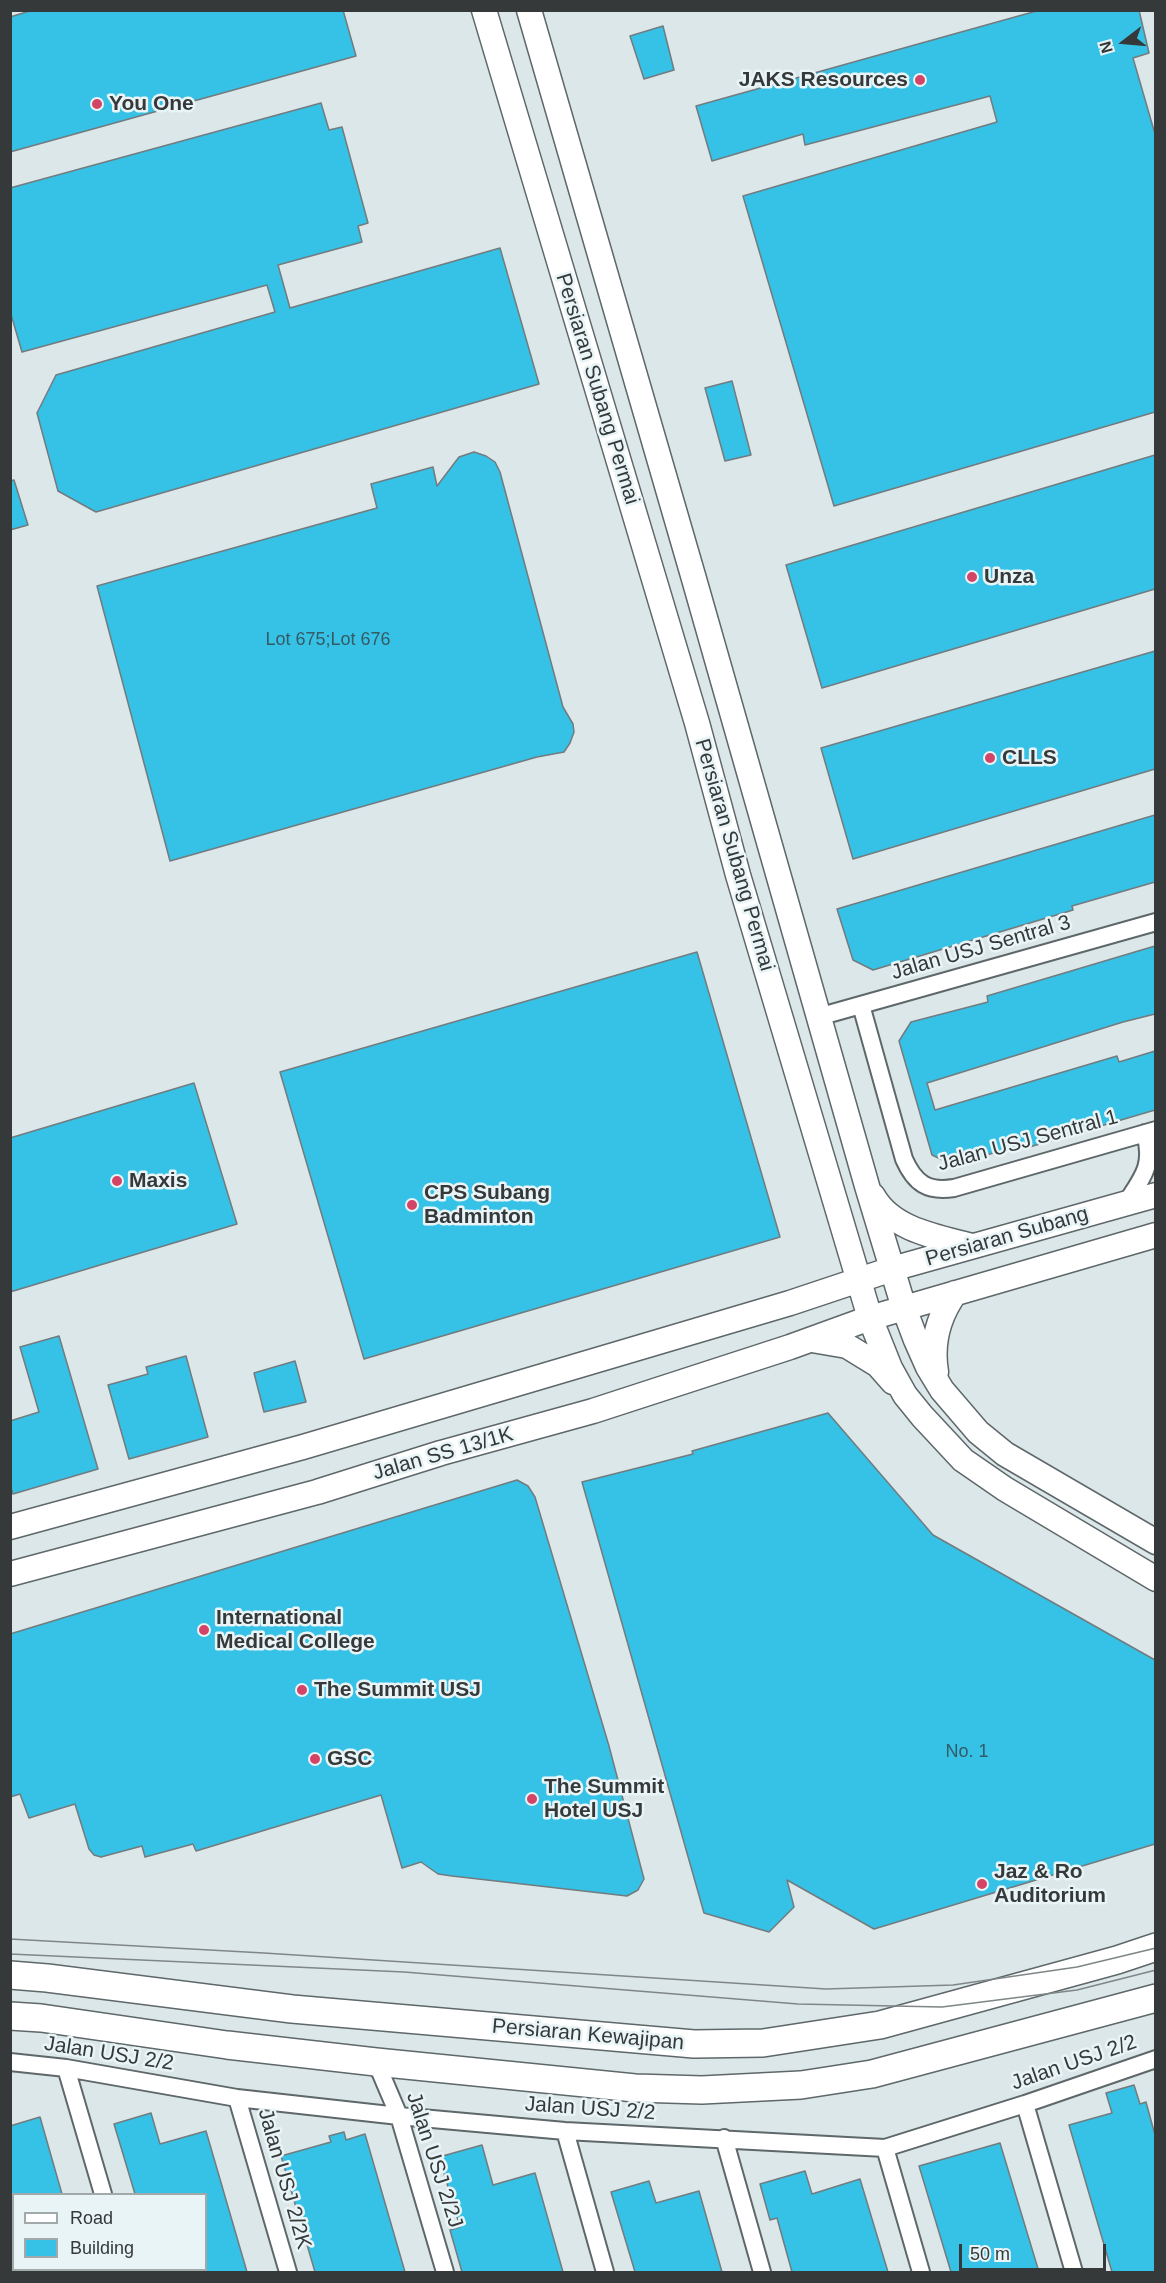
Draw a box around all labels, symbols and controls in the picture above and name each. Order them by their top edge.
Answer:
north arrow [1094,12,1154,72]
text: N [1096,39,1116,55]
place label: JAKS Resources [739,67,908,93]
marker: JAKS Resources [913,73,927,87]
place label: You One [109,91,194,117]
marker: You One [90,97,104,111]
street label: Persiaran Subang Permai [550,270,644,508]
place label: Unza [984,564,1034,590]
marker: Unza [965,570,979,584]
house number: Lot 675;Lot 676 [265,629,391,651]
street label: Persiaran Subang Permai [689,736,779,974]
place label: CLLS [1002,745,1057,771]
marker: CLLS [983,751,997,765]
street label: Jalan USJ Sentral 3 [888,910,1074,986]
street label: Jalan USJ Sentral 1 [935,1105,1121,1177]
place label: Maxis [129,1168,187,1194]
marker: Maxis [110,1174,124,1188]
place label: CPS Subang Badminton [424,1180,550,1230]
marker: CPS Subang Badminton [405,1198,419,1212]
street label: Persiaran Subang [923,1202,1091,1272]
street label: Jalan SS 13/1K [370,1422,516,1486]
place label: International Medical College [216,1605,375,1655]
marker: International Medical College [197,1623,211,1637]
place label: The Summit USJ [314,1677,481,1703]
marker: The Summit USJ [295,1683,309,1697]
house number: No. 1 [945,1741,989,1763]
place label: GSC [327,1746,373,1772]
marker: GSC [308,1752,322,1766]
place label: The Summit Hotel USJ [544,1774,664,1824]
marker: The Summit Hotel USJ [525,1792,539,1806]
place label: Jaz & Ro Auditorium [994,1859,1106,1909]
marker: Jaz & Ro Auditorium [975,1877,989,1891]
street label: Persiaran Kewajipan [491,2014,685,2056]
street label: Jalan USJ 2/2 [1008,2030,1140,2096]
street label: Jalan USJ 2/2 [42,2031,176,2077]
street label: Jalan USJ 2/2J [400,2089,468,2231]
street label: Jalan USJ 2/2 [524,2092,656,2126]
street label: Jalan USJ 2/2K [252,2106,316,2252]
legend [12,2193,207,2271]
text: Road [70,2208,113,2228]
scale bar [962,2232,1109,2270]
text: Building [70,2238,134,2258]
text: 50 m [970,2244,1010,2264]

